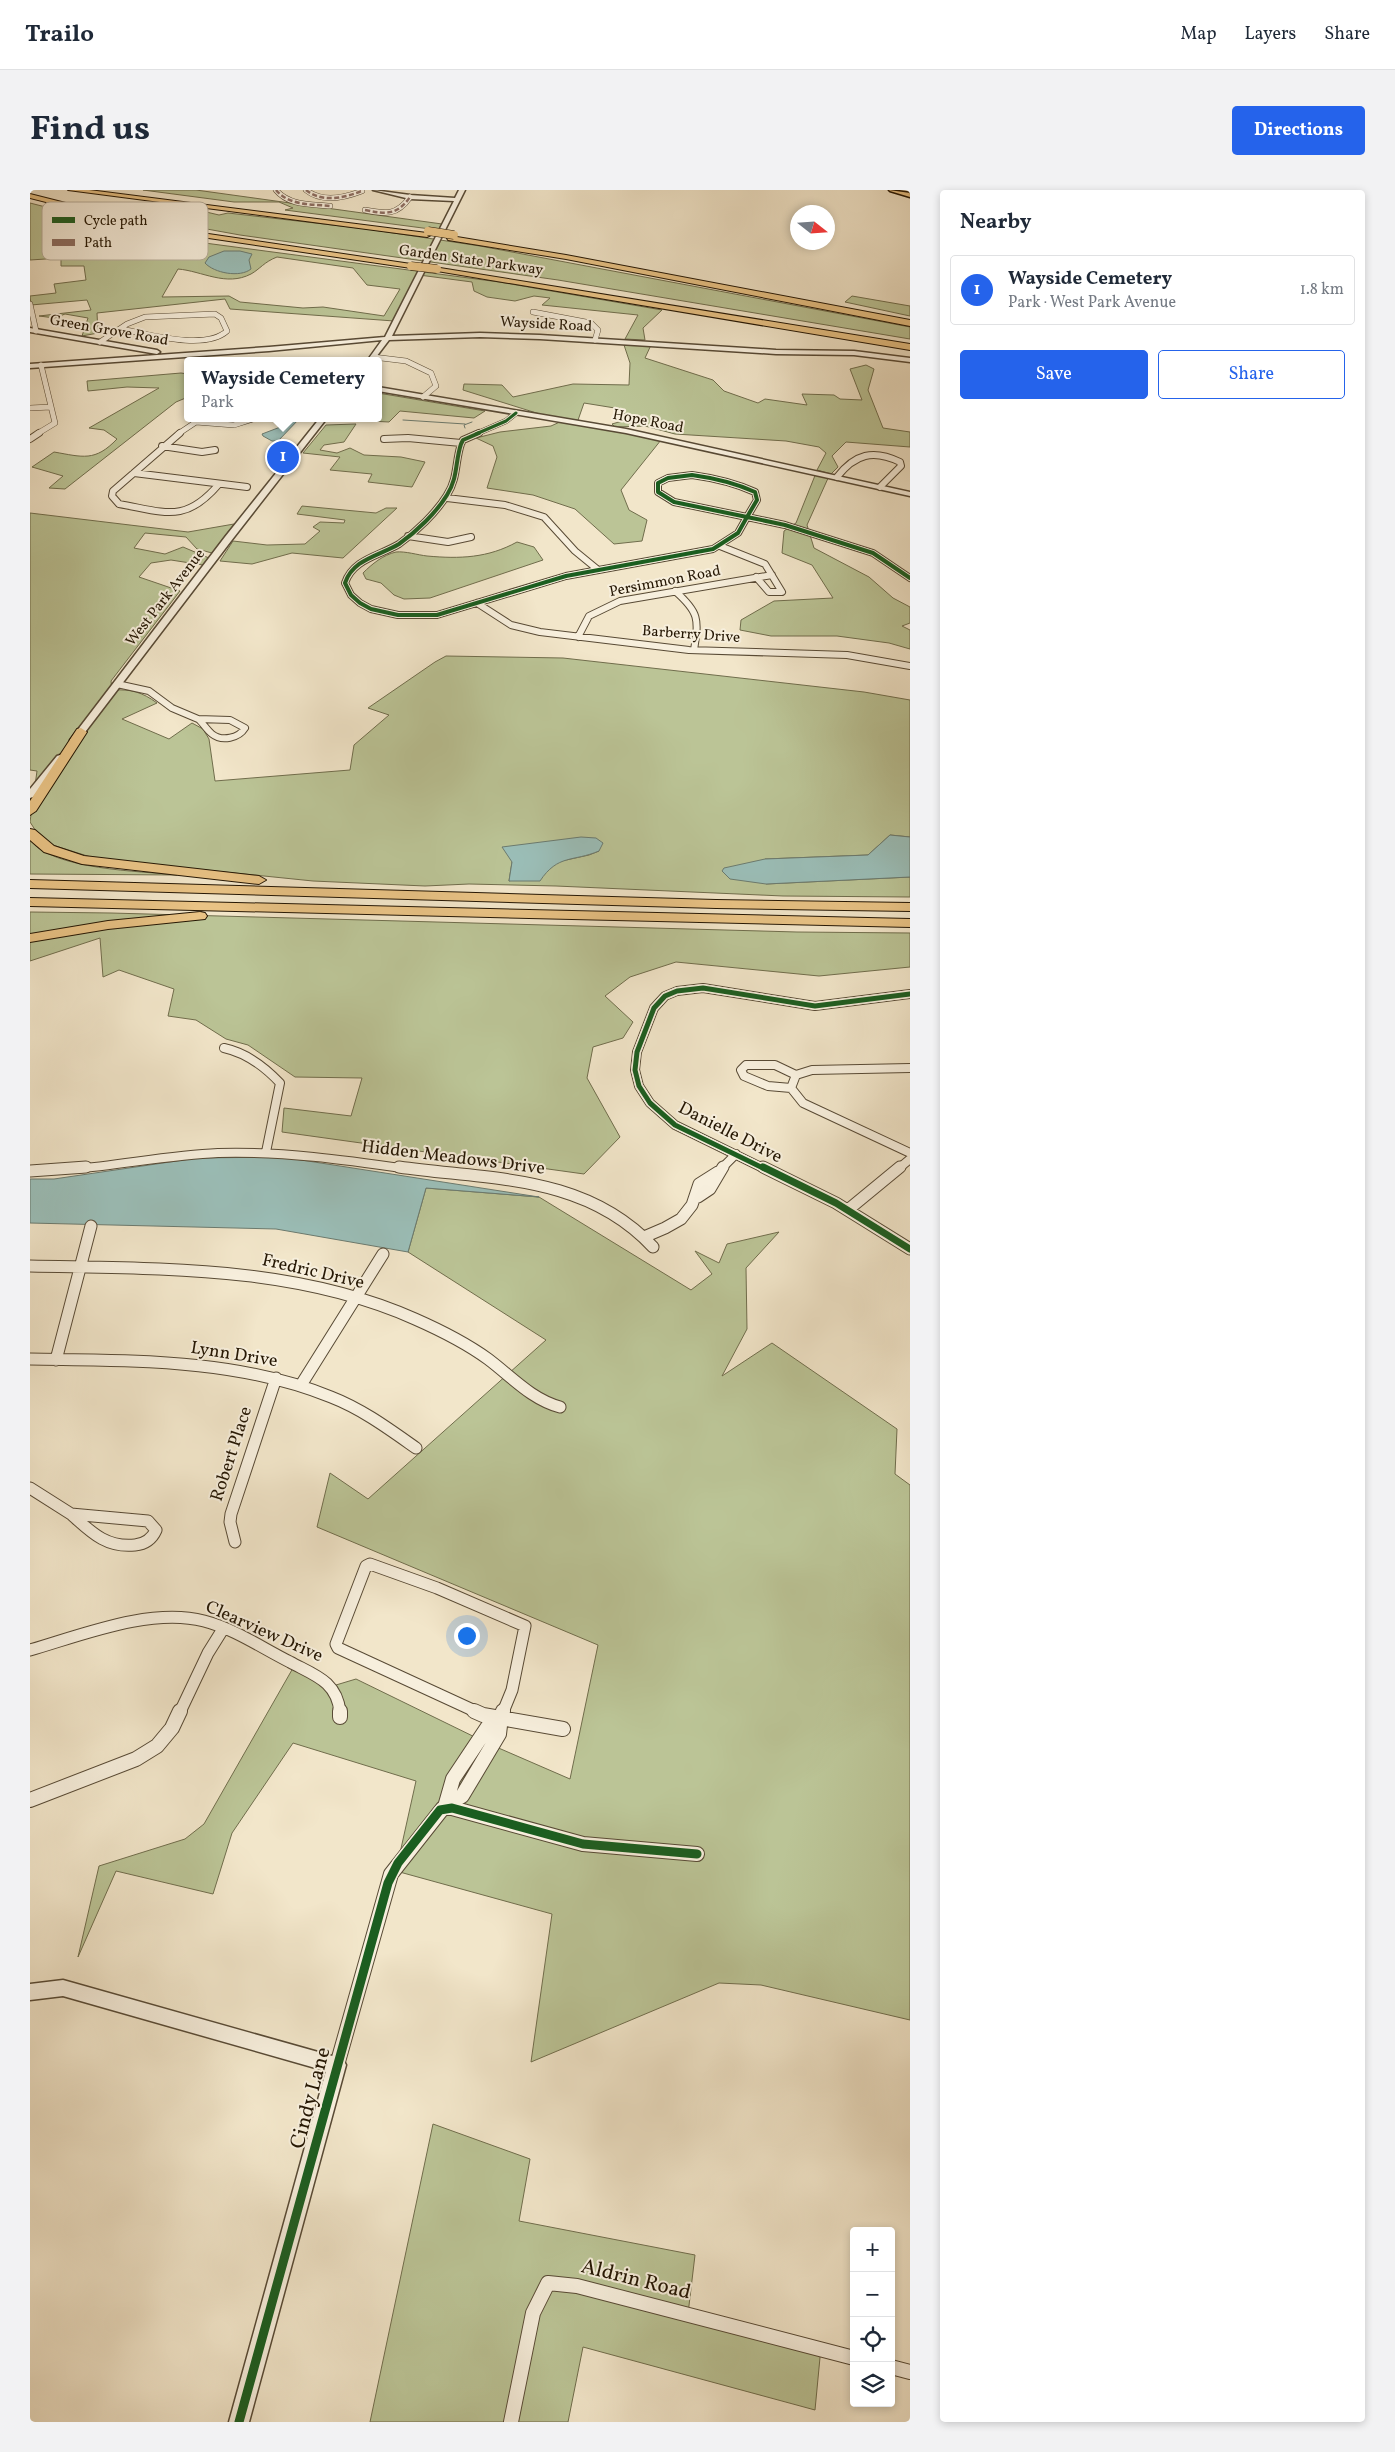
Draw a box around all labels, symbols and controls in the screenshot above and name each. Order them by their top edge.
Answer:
text: Trailo [25,18,94,52]
text: Map [1180,22,1216,47]
text: Layers [1244,22,1296,47]
text: Share [1324,22,1370,47]
text: Find us [30,106,150,154]
button: Directions [1232,106,1365,155]
legend [42,202,208,260]
north arrow [790,205,835,250]
text: Nearby [960,208,1031,237]
text: Cycle path [84,212,148,231]
text: Path [84,234,112,253]
street label: Garden State Parkway [397,240,545,282]
text: Wayside Cemetery [1008,266,1172,292]
text: 1 [974,279,980,301]
text: 1.8 km [1300,279,1344,301]
text: Park · West Park Avenue [1008,292,1176,314]
street label: Green Grove Road [48,310,170,352]
street label: Wayside Road [499,312,593,338]
button: Save [960,350,1148,399]
button: Share [1158,350,1345,399]
popup [184,357,382,422]
text: Wayside Cemetery [201,366,365,392]
text: Park [201,392,234,414]
street label: Hope Road [611,405,685,439]
pin: 1 [267,438,299,476]
street label: West Park Avenue [121,545,211,651]
street label: Persimmon Road [607,561,723,603]
street label: Barberry Drive [641,621,741,649]
street label: Danielle Drive [674,1096,786,1170]
street label: Hidden Meadows Drive [360,1134,546,1182]
street label: Fredric Drive [259,1248,367,1296]
street label: Lynn Drive [189,1336,279,1374]
street label: Robert Place [205,1403,259,1505]
street label: Clearview Drive [201,1595,327,1669]
your location [454,1623,480,1649]
street label: Cindy Lane [284,2044,338,2152]
map controls [850,2227,895,2407]
button: + [850,2227,895,2272]
street label: Aldrin Road [578,2252,694,2308]
button: − [850,2272,895,2317]
button: locate [850,2317,895,2362]
button: layers [850,2362,895,2407]

